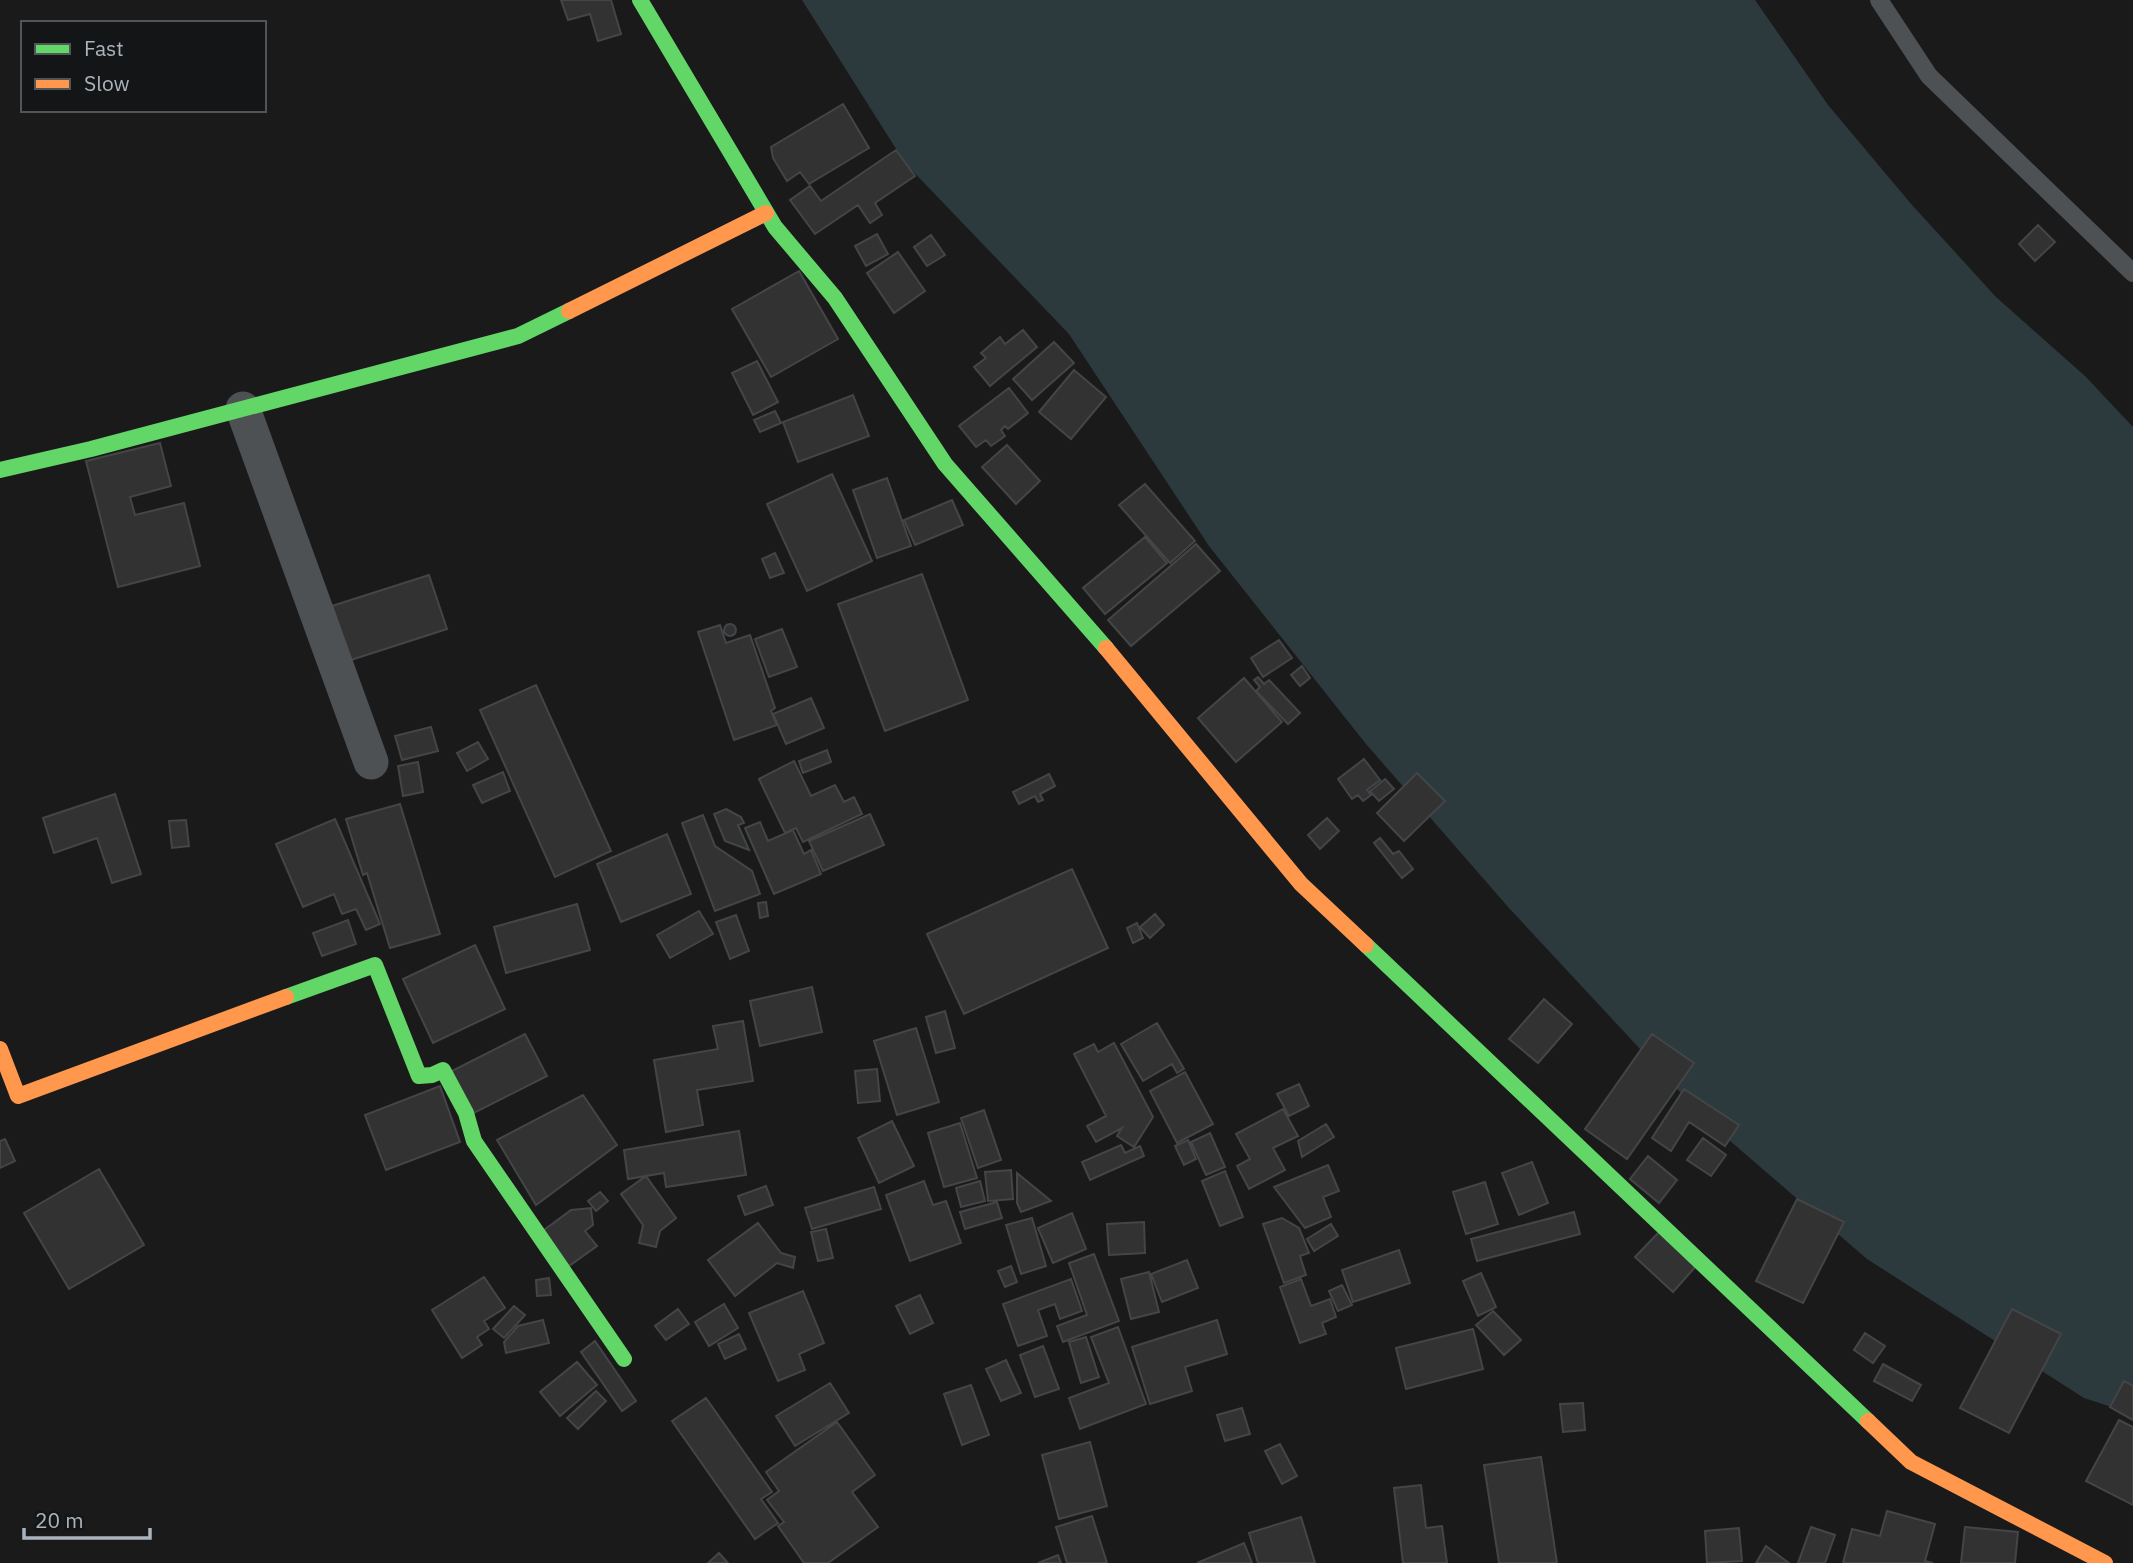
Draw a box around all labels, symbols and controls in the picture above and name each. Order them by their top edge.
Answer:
legend [21,21,266,112]
text: Fast [84,34,124,62]
text: Slow [84,69,130,97]
scale bar [24,1496,150,1540]
text: 20 m [35,1506,84,1534]

